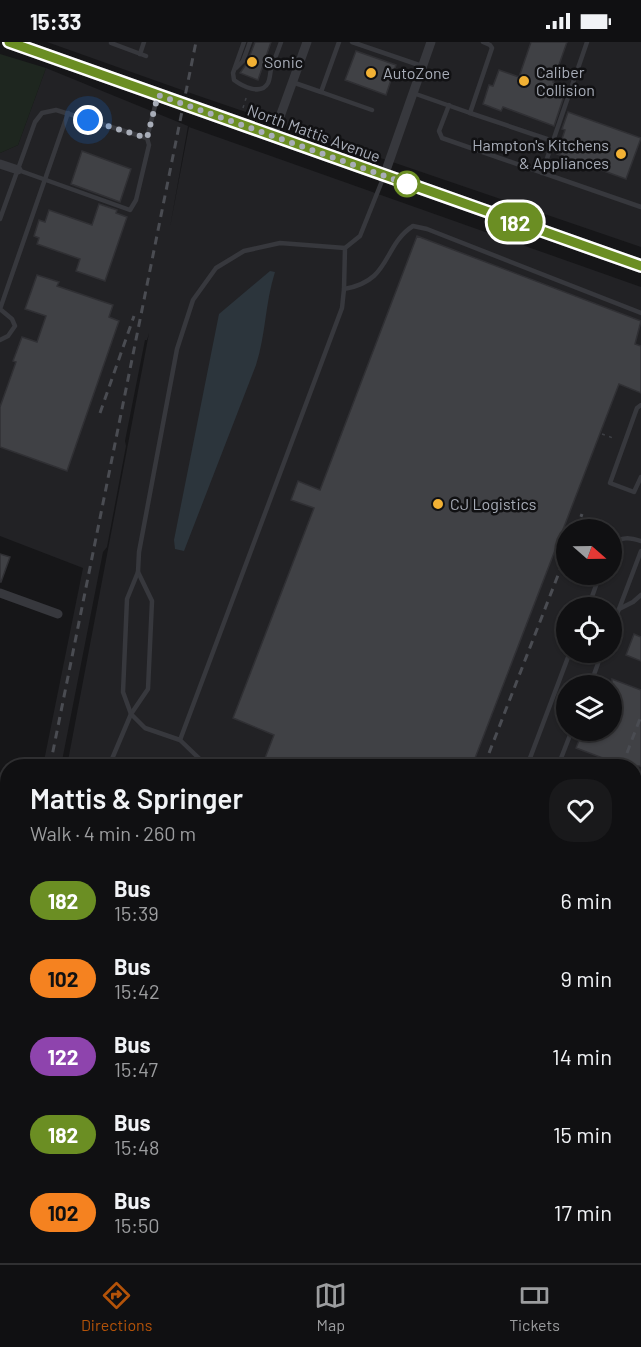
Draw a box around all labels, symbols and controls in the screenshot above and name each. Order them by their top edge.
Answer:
text: 15:33 [30,8,81,34]
place label: Sonic [264,52,303,71]
marker: Sonic [245,55,259,69]
place label: Caliber Collision [536,62,595,99]
place label: AutoZone [383,63,450,82]
marker: AutoZone [364,66,378,80]
marker: Caliber Collision [517,74,531,88]
street label: North Mattis Avenue [245,100,383,165]
your location [73,105,103,135]
place label: Hampton's Kitchens & Appliances [472,135,609,172]
marker: Hampton's Kitchens & Appliances [614,147,628,161]
unlabelled marker [394,171,420,197]
line badge: 182 [480,202,550,242]
text: 182 [500,210,530,235]
place label: CJ Logistics [450,494,537,513]
marker: CJ Logistics [431,497,445,511]
north arrow [556,519,622,585]
map controls [556,519,622,741]
button: locate [556,597,622,663]
button: layers [556,675,622,741]
button: heart [549,779,612,842]
text: Mattis & Springer [30,781,243,815]
text: Walk · 4 min · 260 m [30,821,196,845]
text: Bus [114,875,151,901]
text: 6 min [561,887,612,913]
text: 182 [48,888,78,913]
text: 15:39 [114,901,159,925]
text: Bus [114,953,151,979]
text: 9 min [560,965,612,991]
text: 102 [47,966,79,991]
text: 15:42 [114,979,160,1003]
text: Bus [114,1031,151,1057]
text: 14 min [552,1043,612,1069]
text: 122 [48,1044,78,1069]
text: 15:47 [114,1057,158,1081]
text: Bus [114,1109,151,1135]
text: 15 min [553,1121,612,1147]
text: 182 [48,1122,78,1147]
text: 15:48 [114,1135,160,1159]
text: Bus [114,1187,151,1213]
text: 17 min [554,1199,612,1225]
text: 102 [47,1200,79,1225]
text: 15:50 [114,1213,160,1237]
tab: Directions [81,1279,152,1334]
tab: Map [314,1279,347,1334]
tab: Tickets [509,1279,560,1334]

